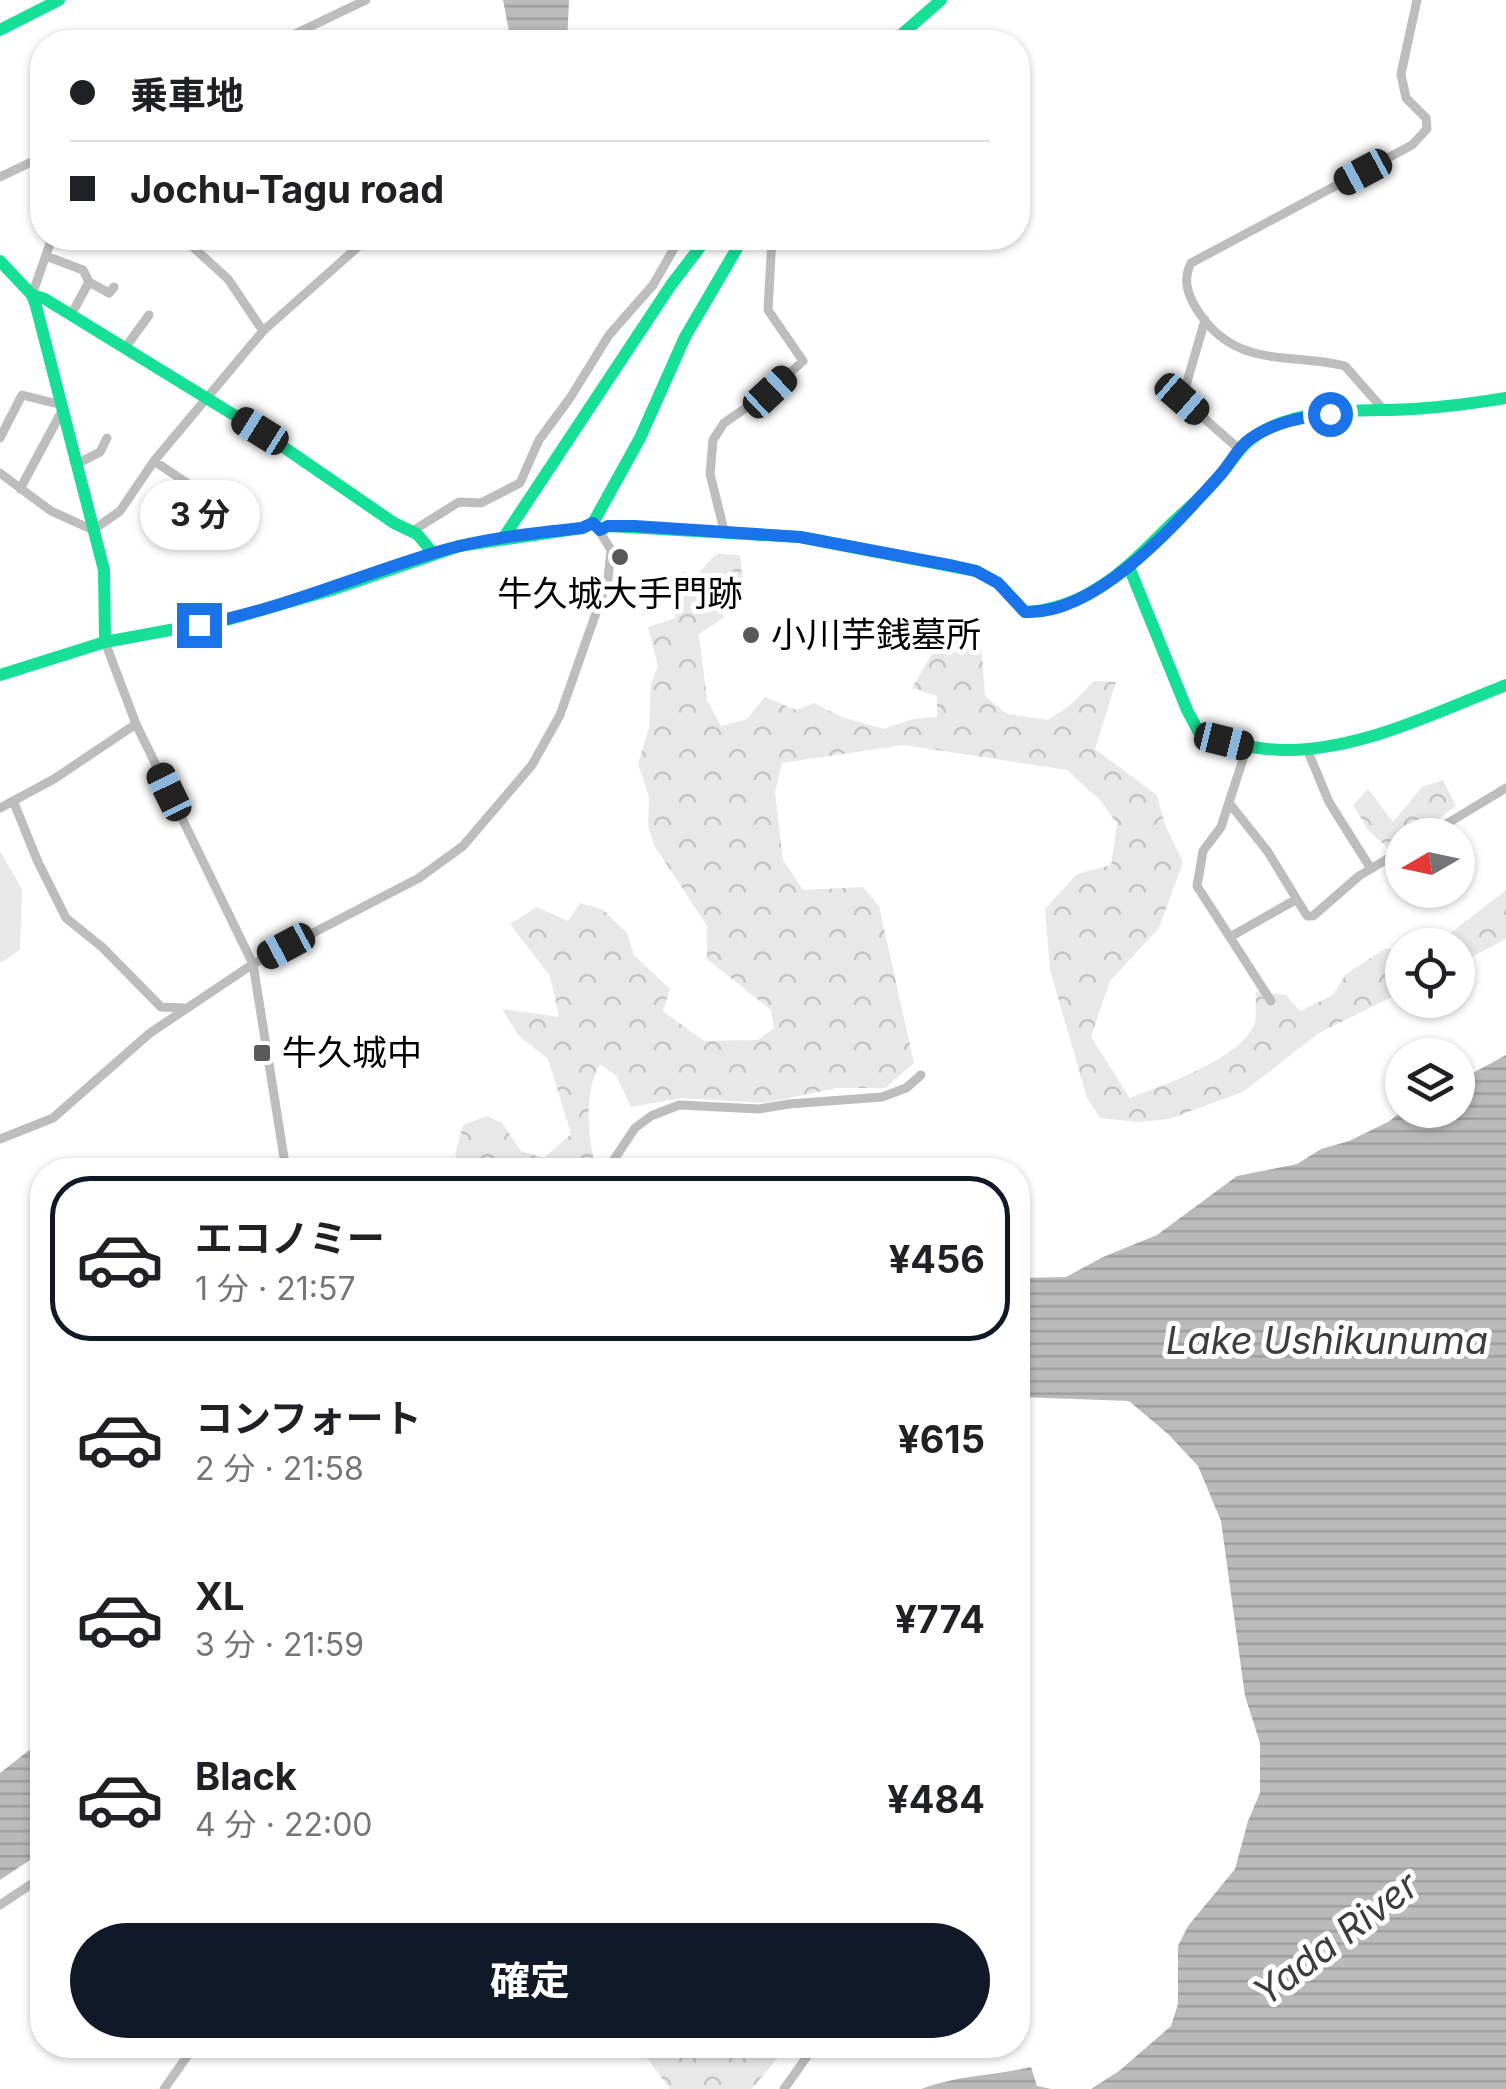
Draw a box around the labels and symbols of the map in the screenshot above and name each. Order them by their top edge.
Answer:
car [1329,145,1397,199]
car [738,361,802,423]
car [1150,368,1214,430]
route start [1308,392,1353,437]
car [227,402,293,460]
callout: 3 分 [139,480,259,550]
marker: 牛久城大手門跡 [609,546,631,568]
place label: 牛久城大手門跡 [497,572,743,614]
route end [177,603,222,648]
place label: 小川芋銭墓所 [771,613,981,655]
marker: 小川芋銭墓所 [740,624,762,646]
car [1191,719,1257,763]
car [142,758,196,826]
north arrow [1385,818,1475,908]
car [252,919,320,973]
place label: 牛久城中 [282,1031,422,1073]
marker: 牛久城中 [251,1042,273,1064]
water label: Lake Ushikunuma [1166,1317,1488,1363]
water label: Yada River [1244,1860,1428,2015]

